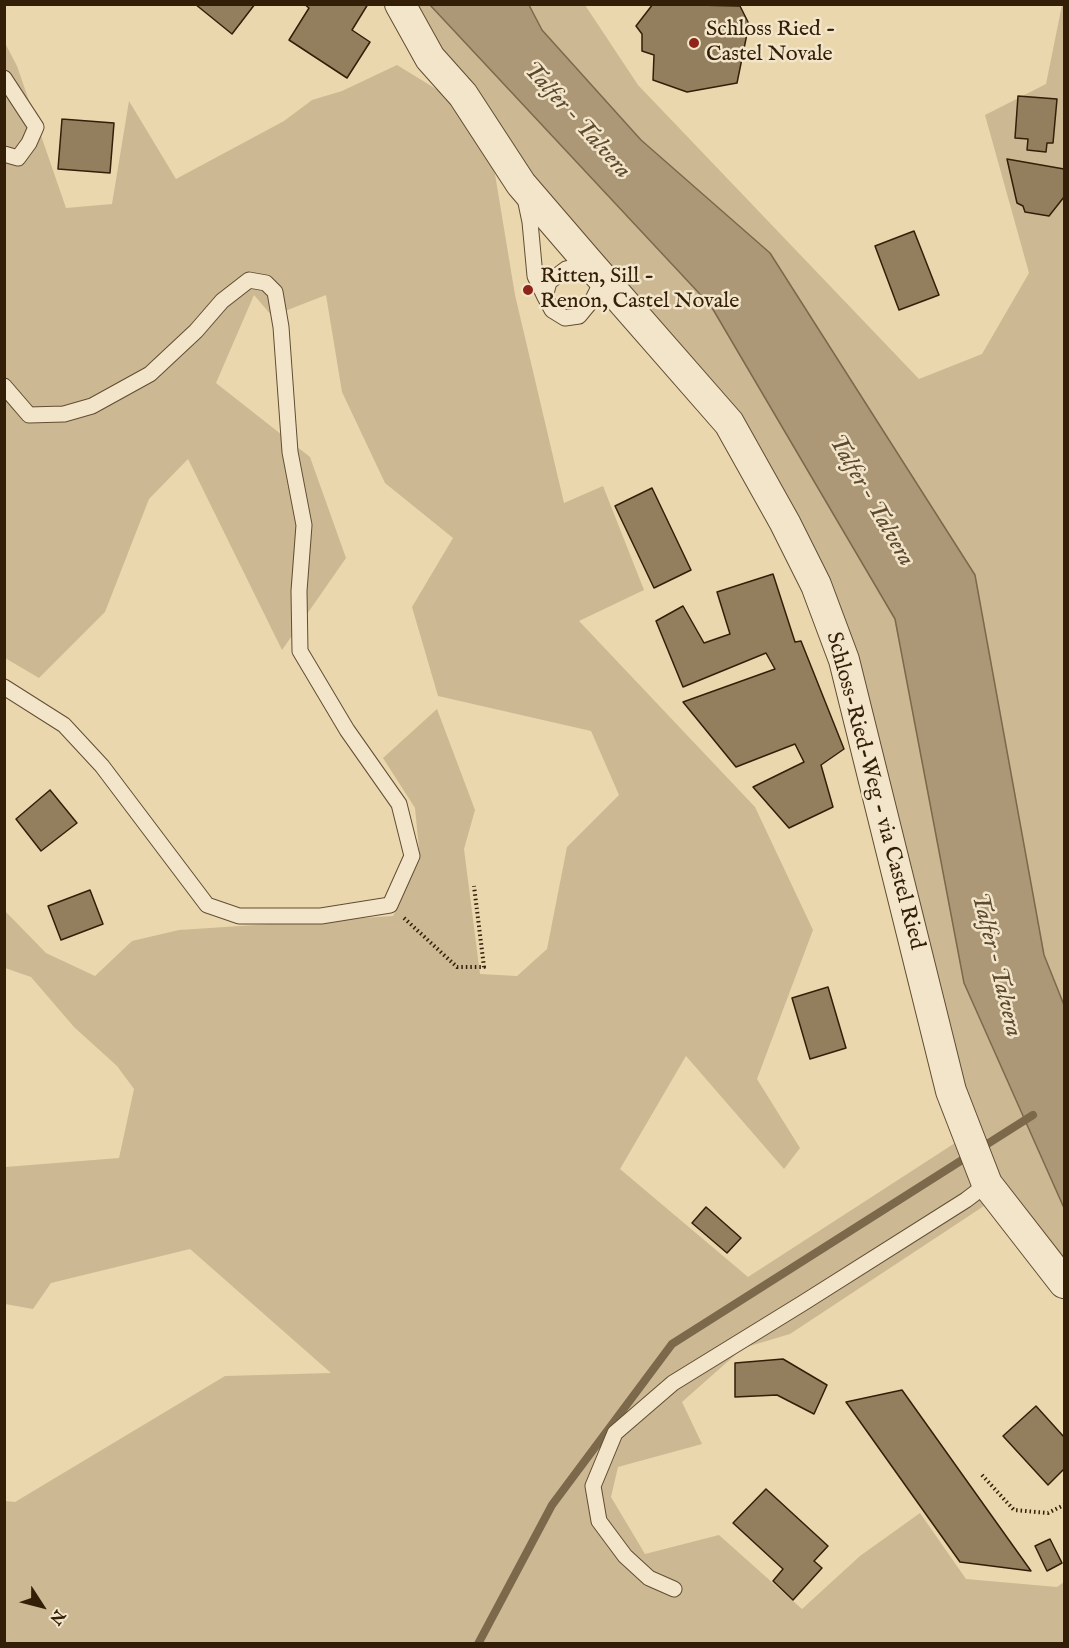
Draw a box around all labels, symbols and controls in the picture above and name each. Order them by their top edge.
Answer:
place label: Schloss Ried - Castel Novale [706,17,836,68]
marker: Schloss Ried - Castel Novale [687,36,701,50]
water label: Talfer - Talvera [516,57,636,185]
place label: Ritten, Sill - Renon, Castel Novale [540,264,739,316]
marker: Ritten, Sill - Renon, Castel Novale [521,283,535,297]
water label: Talfer - Talvera [821,430,919,572]
street label: Schloss-Ried-Weg - via Castel Ried [819,629,929,953]
water label: Talfer - Talvera [963,890,1027,1040]
north arrow [12,1576,72,1636]
text: N [44,1605,69,1628]

